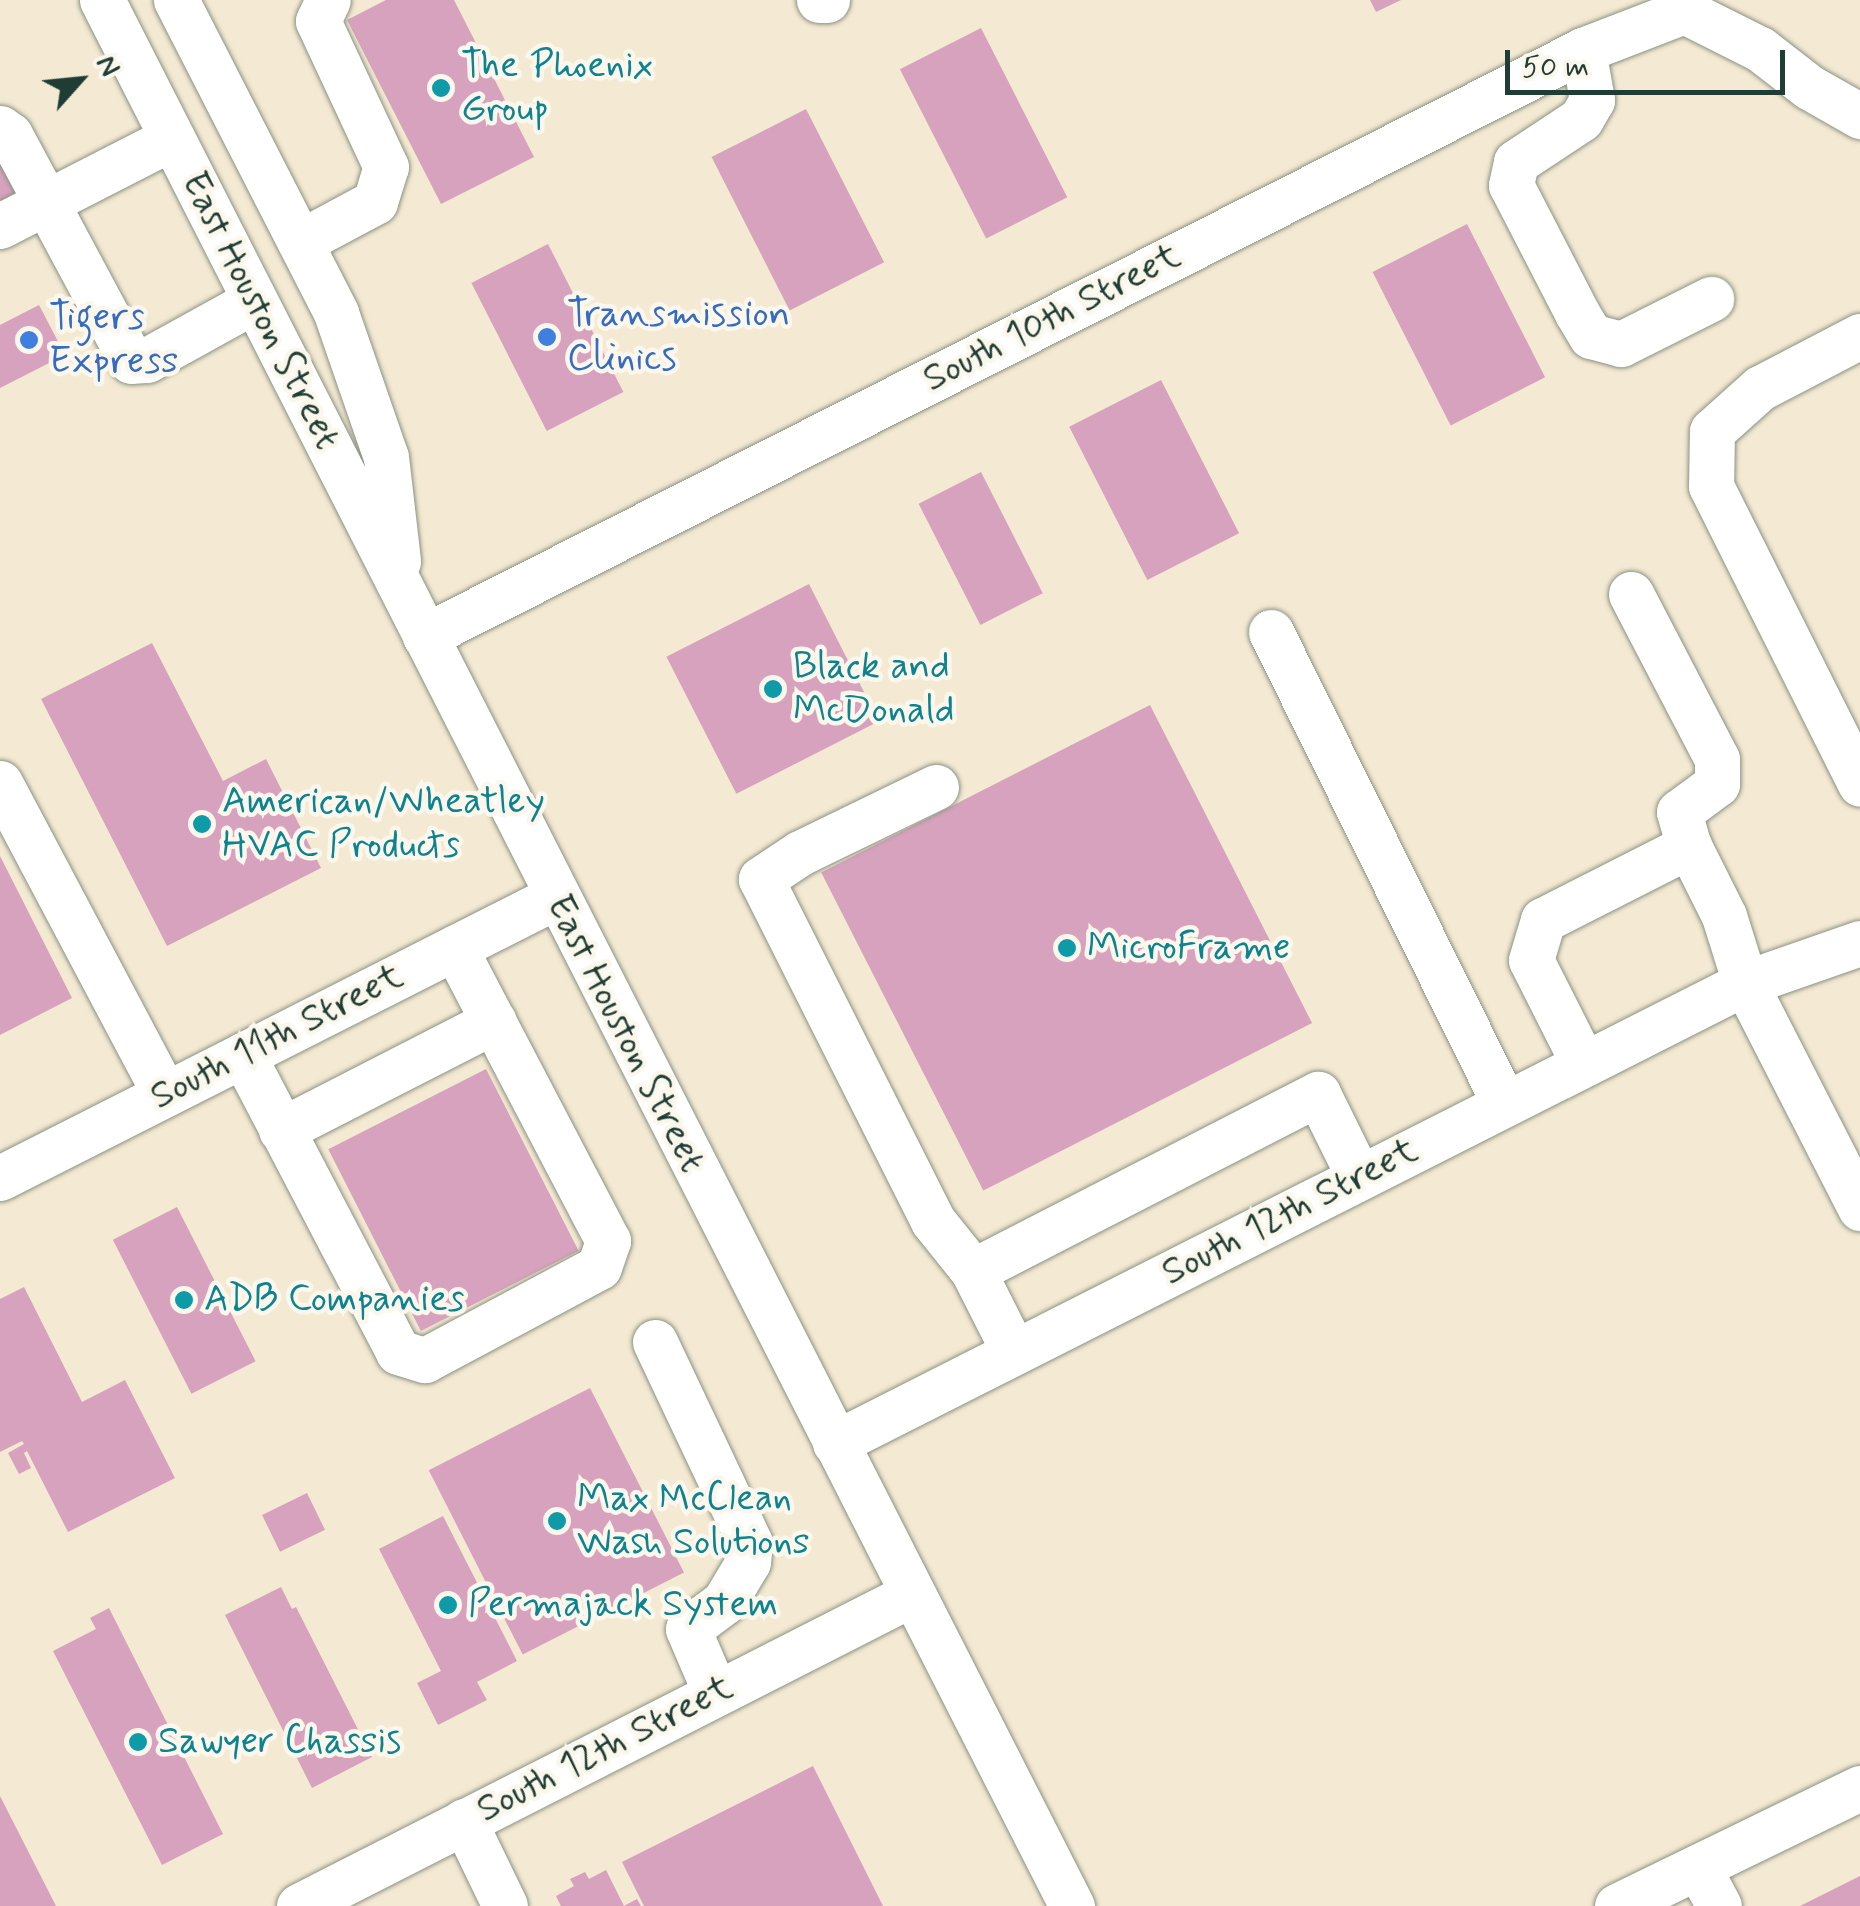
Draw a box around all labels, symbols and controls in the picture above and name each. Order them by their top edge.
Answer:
north arrow [30,30,130,130]
scale bar [1510,30,1790,92]
place label: The Phoenix Group [461,43,651,132]
text: 50 m [1522,48,1589,87]
text: N [86,49,128,83]
marker: The Phoenix Group [430,77,452,99]
street label: East Houston Street [169,162,351,460]
street label: South 10th Street [916,234,1188,402]
place label: Transmission Clinics [567,292,790,382]
place label: Tigers Express [49,295,178,384]
marker: Transmission Clinics [536,326,558,348]
marker: Tigers Express [18,329,40,351]
place label: Black and McDonald [793,644,954,734]
marker: Black and McDonald [762,678,784,700]
place label: American/Wheatley HVAC Products [222,779,545,868]
marker: American/Wheatley HVAC Products [191,813,213,835]
street label: East Houston Street [534,885,716,1183]
place label: MicroFrame [1087,925,1290,971]
marker: MicroFrame [1056,937,1078,959]
street label: South 11th Street [143,954,411,1120]
street label: South 12th Street [1154,1128,1426,1296]
place label: ADB Companies [204,1277,463,1323]
marker: ADB Companies [173,1289,195,1311]
place label: Max McClean Wash Solutions [577,1476,810,1566]
marker: Max McClean Wash Solutions [546,1510,568,1532]
place label: Permajack System [468,1582,778,1628]
marker: Permajack System [437,1594,459,1616]
street label: South 12th Street [469,1665,741,1833]
place label: Sawyer Chassis [158,1719,409,1765]
marker: Sawyer Chassis [127,1731,149,1753]

